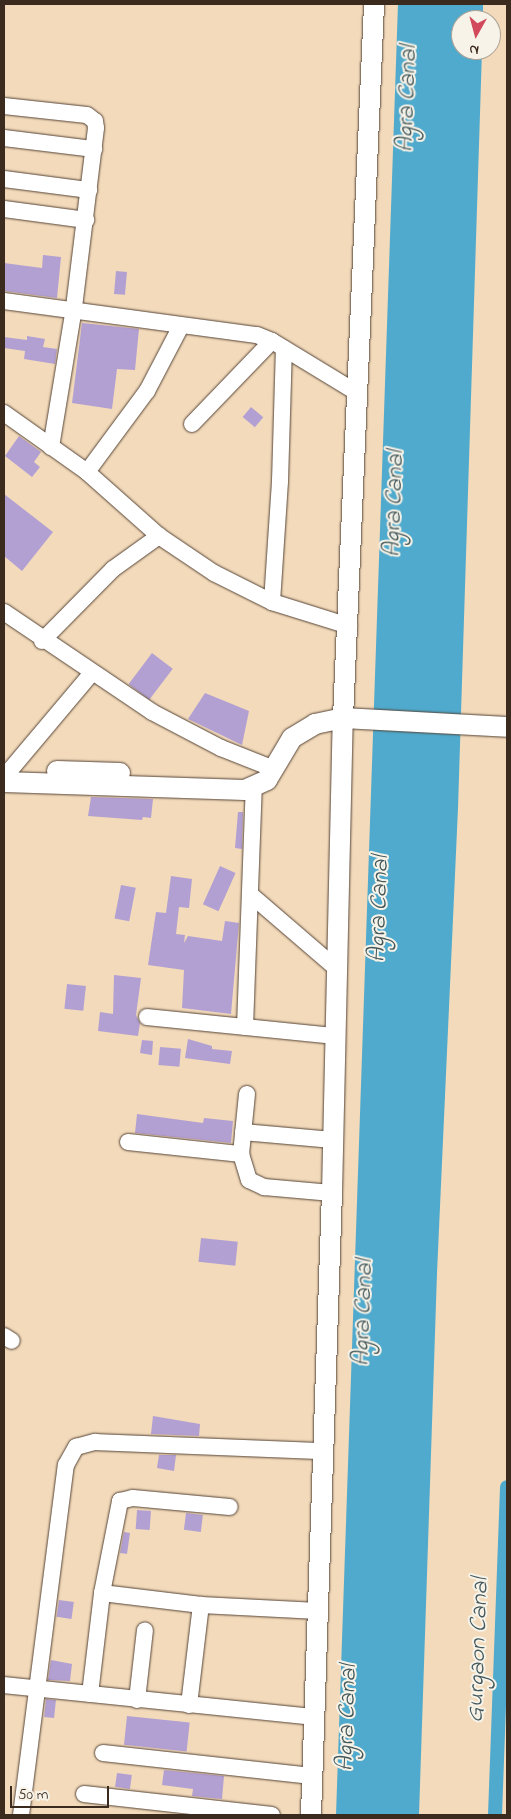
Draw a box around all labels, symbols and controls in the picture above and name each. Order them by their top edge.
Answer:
north arrow [451,10,501,60]
text: N [468,38,480,60]
water label: Agra Canal [392,45,424,153]
water label: Agra Canal [379,450,411,558]
water label: Agra Canal [364,855,396,963]
water label: Agra Canal [348,1259,380,1367]
water label: Gurgaon Canal [462,1577,496,1723]
water label: Agra Canal [332,1664,364,1772]
scale bar [12,1776,111,1808]
text: 50 m [18,1784,48,1806]

